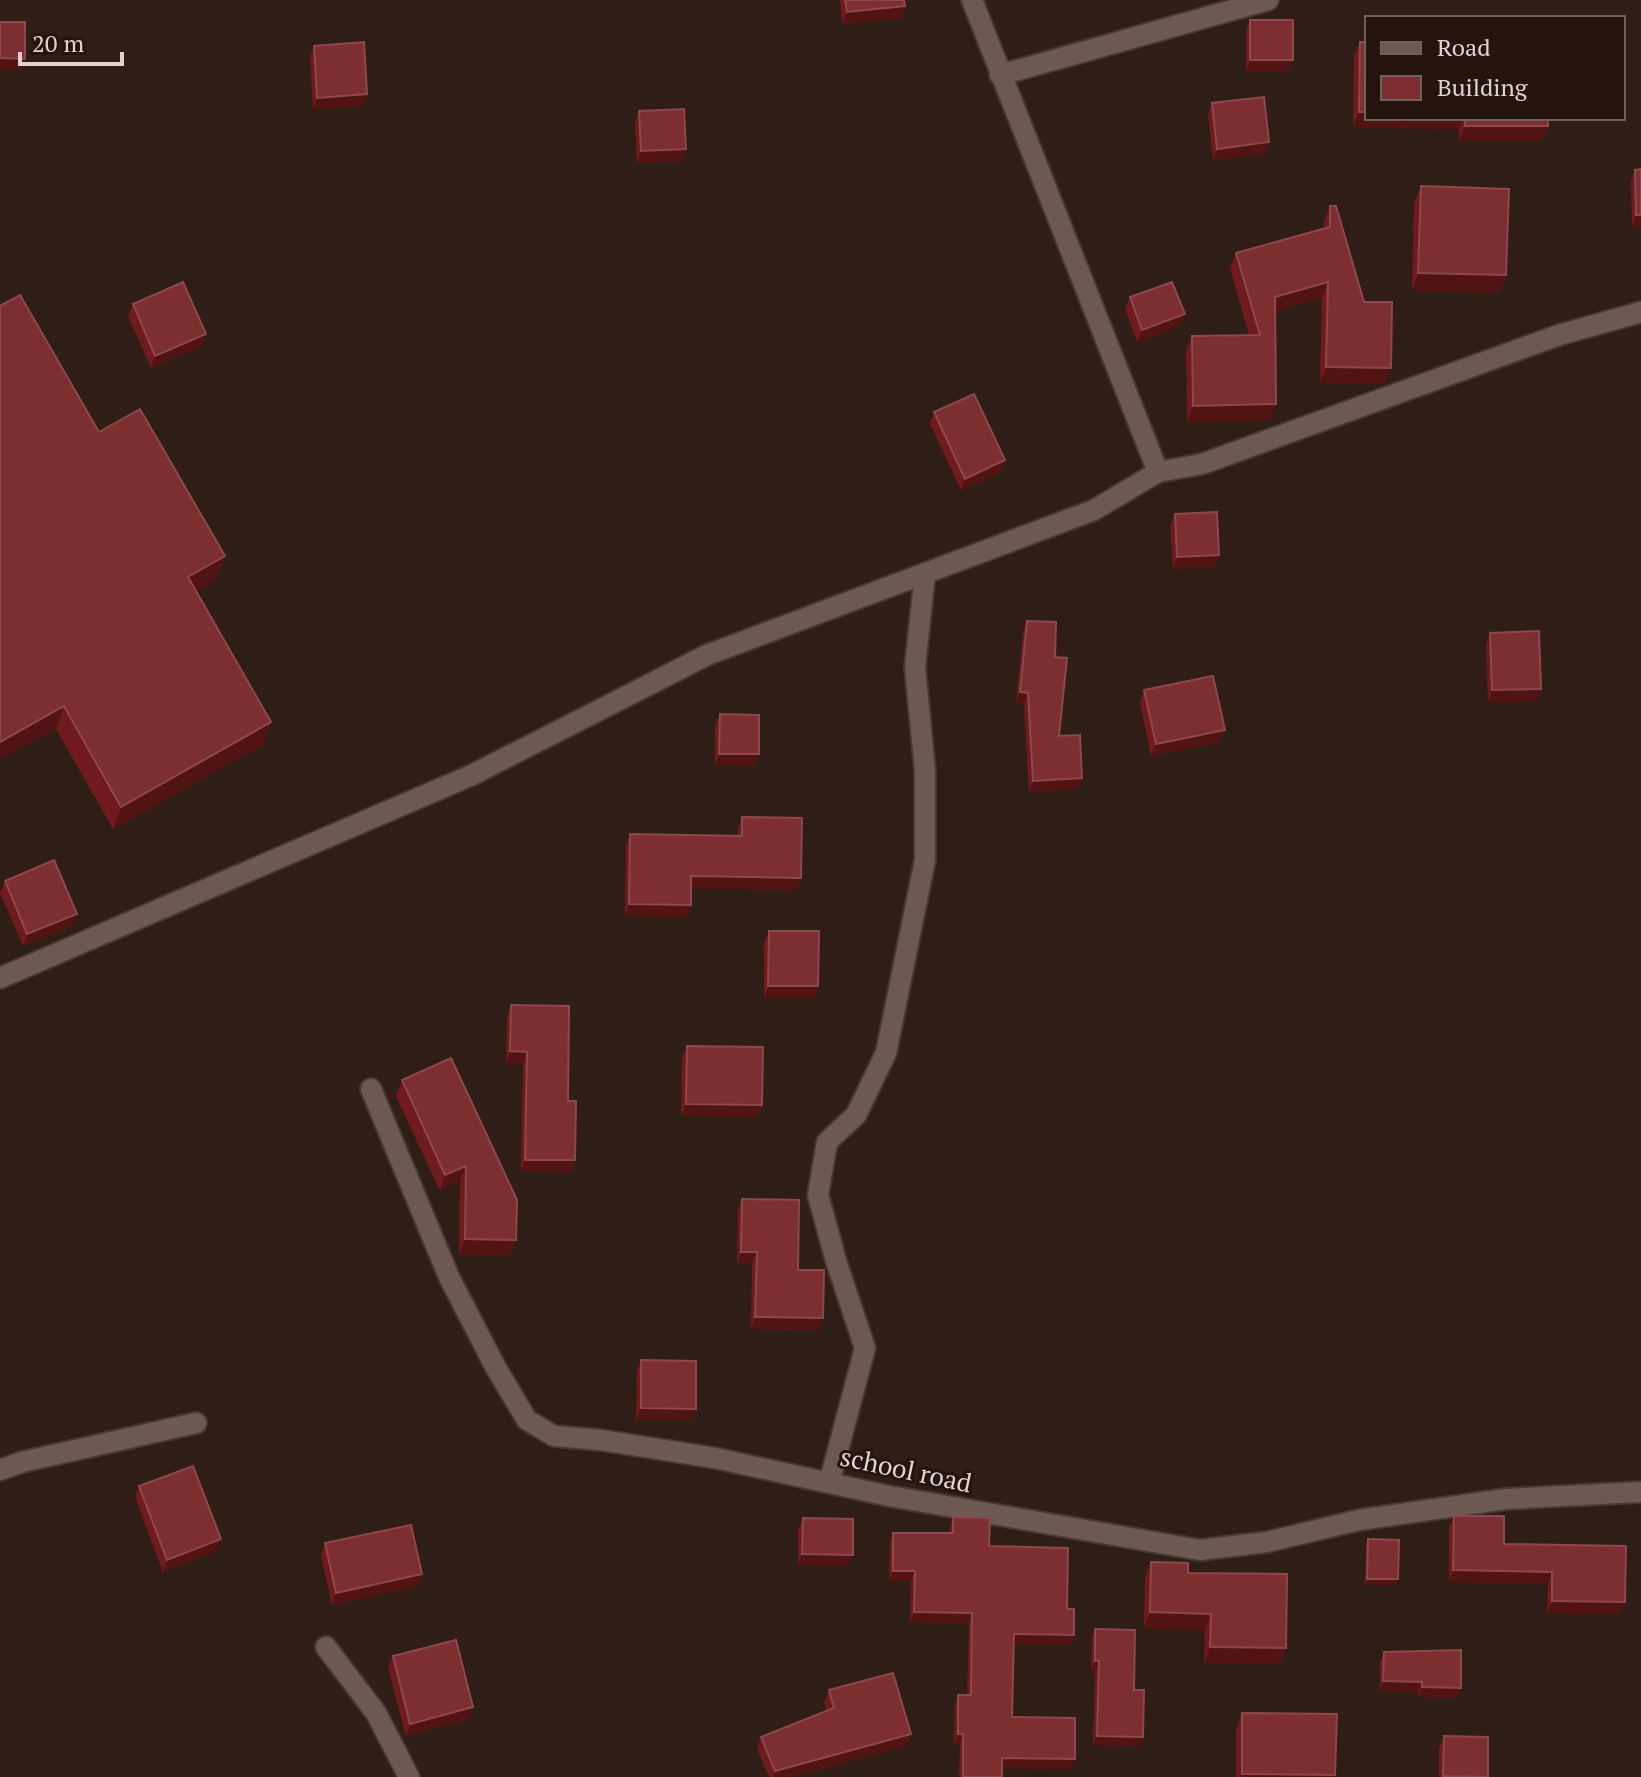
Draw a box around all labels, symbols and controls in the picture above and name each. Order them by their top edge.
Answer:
scale bar [20,16,122,66]
legend [1365,16,1625,120]
text: 20 m [32,27,84,59]
text: Road [1437,31,1491,63]
text: Building [1437,71,1528,103]
street label: school road [837,1439,975,1500]

